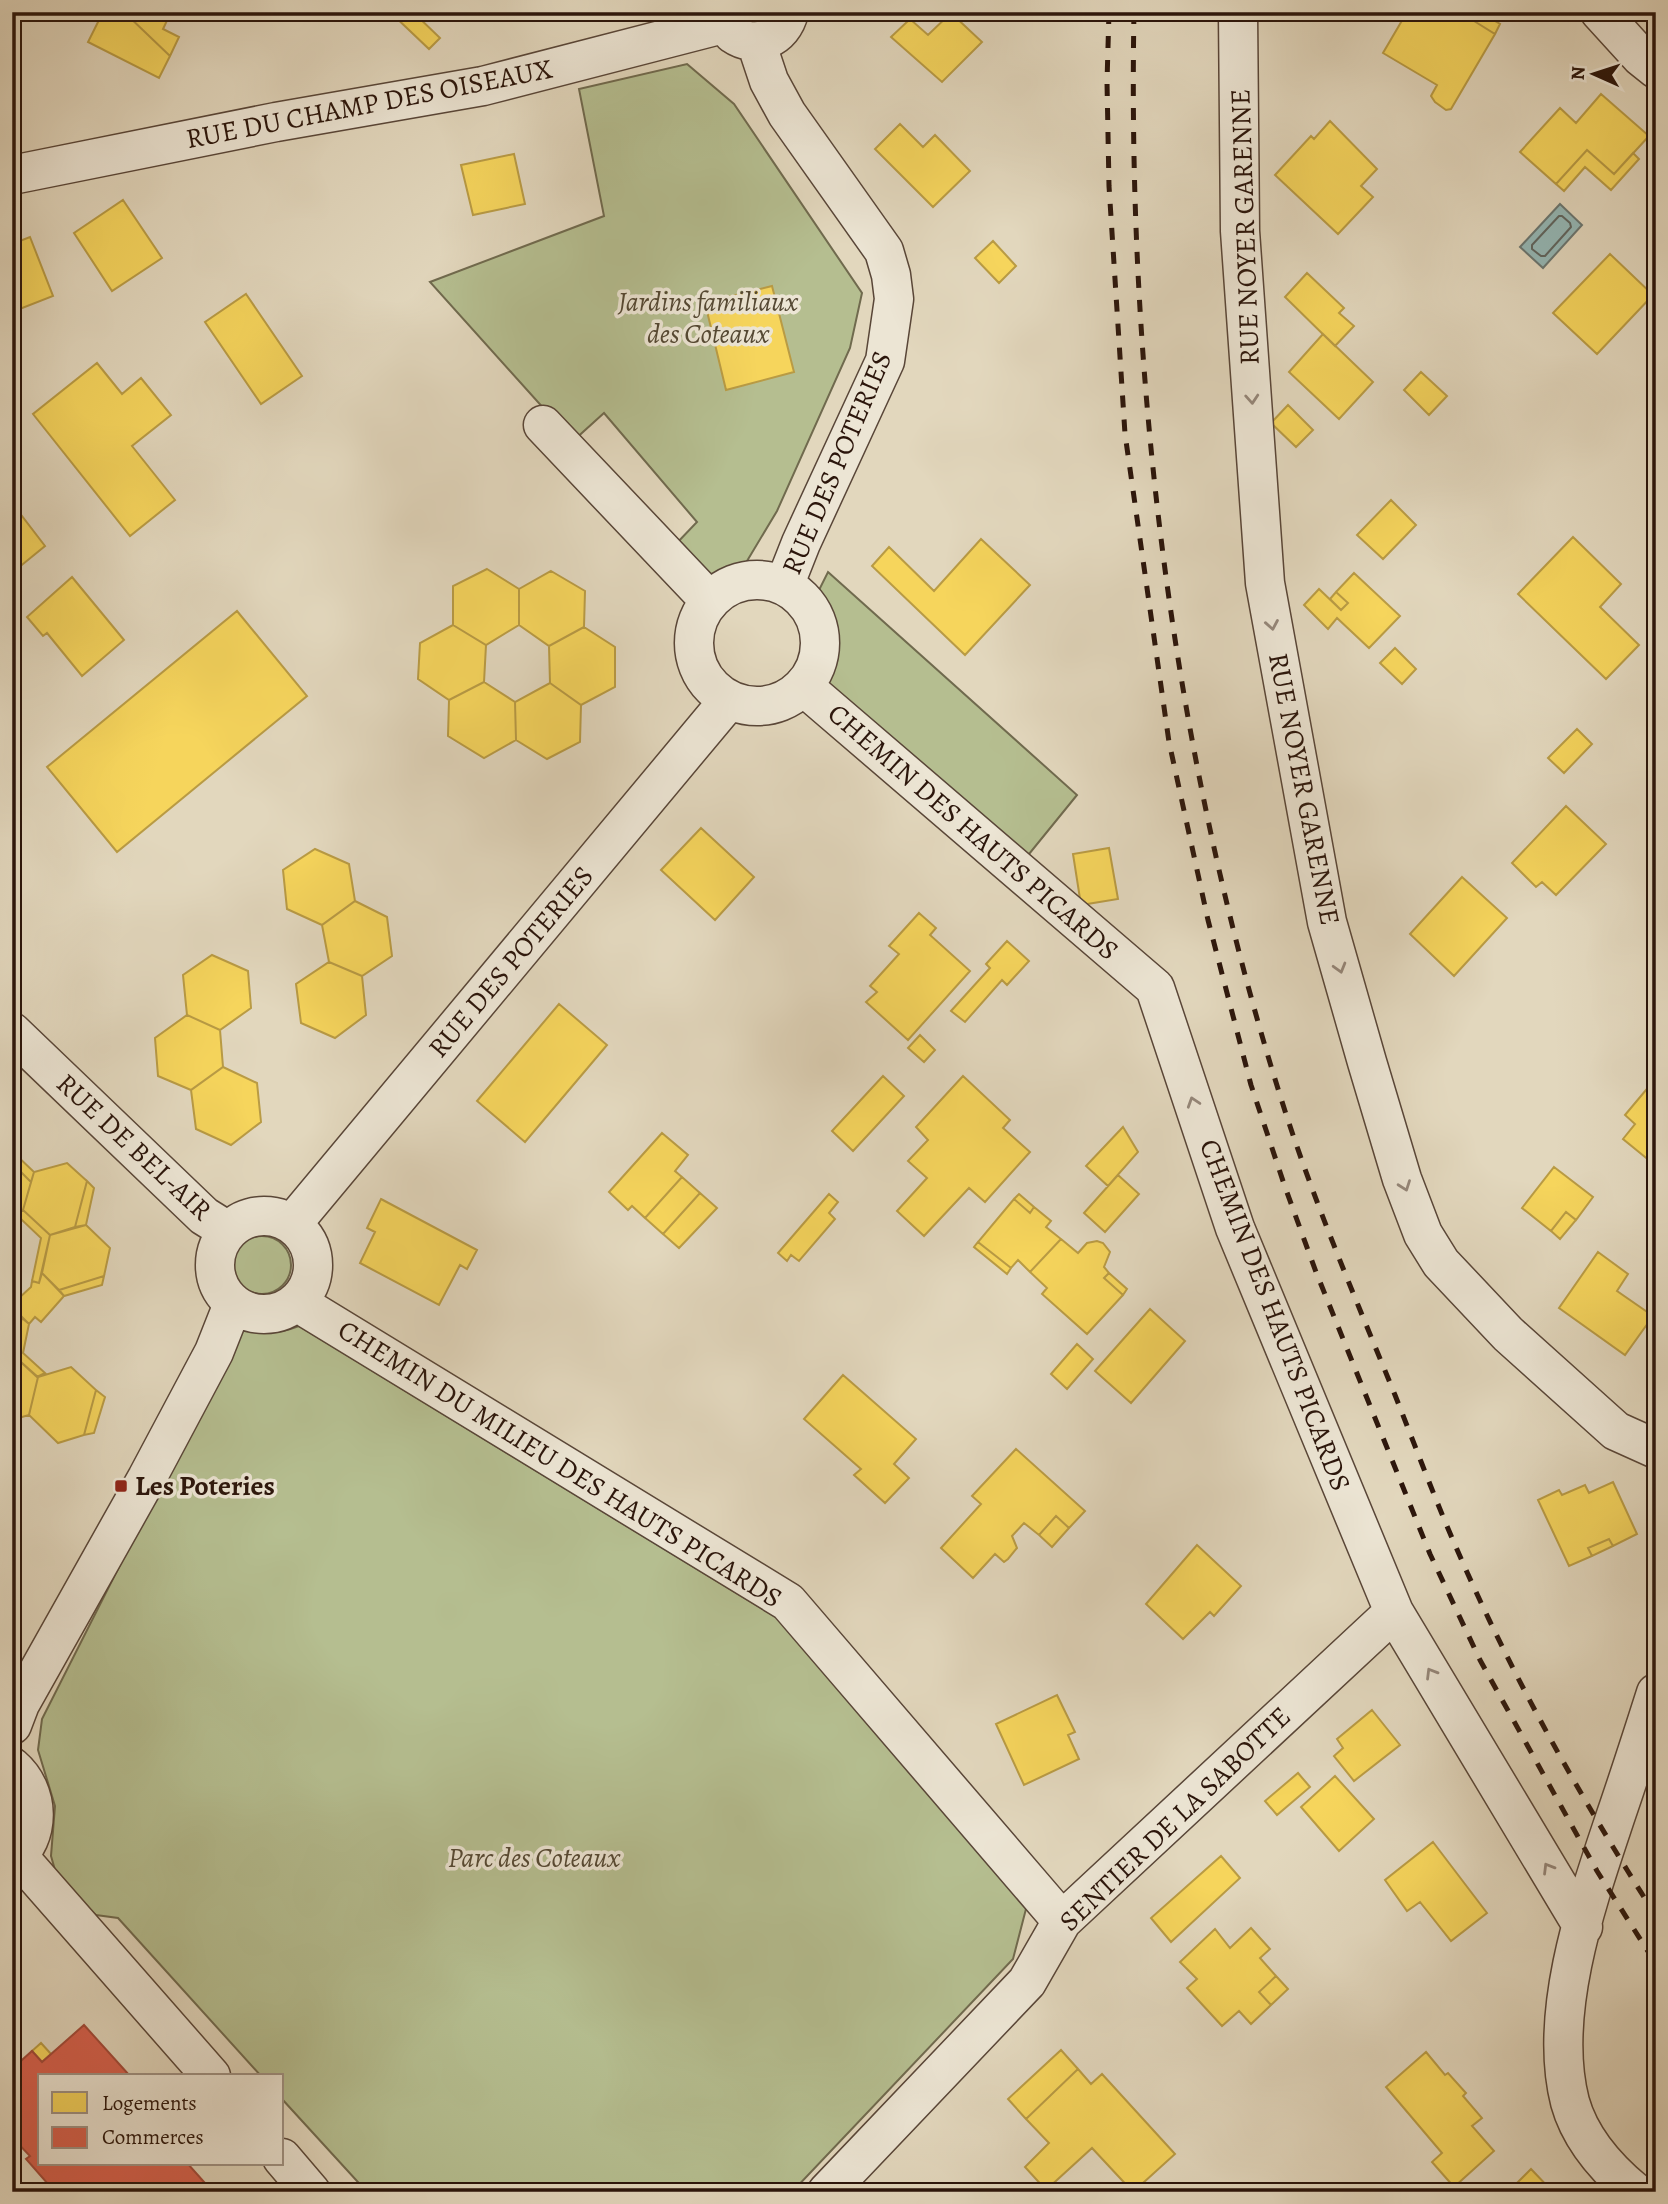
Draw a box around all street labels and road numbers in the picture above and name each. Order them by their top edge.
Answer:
street label: RUE DU CHAMP DES OISEAUX [183,50,556,158]
street label: RUE NOYER GARENNE [1221,88,1269,366]
street label: RUE DES POTERIES [773,345,901,581]
street label: RUE NOYER GARENNE [1259,650,1349,928]
street label: CHEMIN DES HAUTS PICARDS [819,695,1127,969]
street label: RUE DES POTERIES [420,858,602,1066]
street label: RUE DE BEL-AIR [48,1065,220,1229]
street label: CHEMIN DES HAUTS PICARDS [1190,1134,1360,1496]
street label: CHEMIN DU MILIEU DES HAUTS PICARDS [331,1311,789,1617]
street label: SENTIER DE LA SABOTTE [1051,1698,1299,1940]

